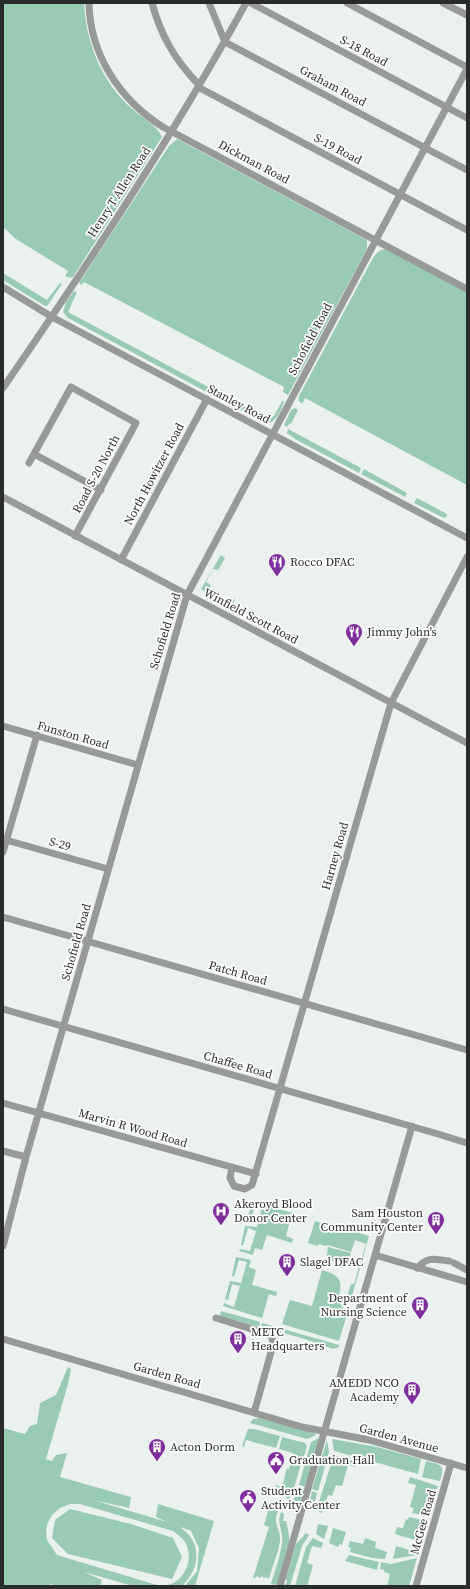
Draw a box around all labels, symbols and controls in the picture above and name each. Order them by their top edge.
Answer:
street label: S-18 Road [337,32,391,70]
street label: Graham Road [297,62,369,110]
street label: S-19 Road [311,130,365,168]
street label: Dickman Road [216,137,293,188]
street label: Henry T Allen Road [84,144,154,240]
street label: Schofield Road [284,300,336,378]
street label: Stanley Road [205,381,273,427]
street label: North Howitzer Road [120,420,188,528]
street label: Road S-20 North [69,432,123,516]
restaurant icon: Rocco DFAC [267,552,287,577]
place label: Rocco DFAC [290,554,355,570]
street label: Winfield Scott Road [201,584,301,648]
street label: Schofield Road [146,591,184,671]
restaurant icon: Jimmy John's [344,622,364,647]
place label: Jimmy John's [366,624,437,640]
street label: Funston Road [35,717,111,753]
street label: Harney Road [318,820,352,892]
street label: S-29 [47,833,73,855]
street label: Schofield Road [57,901,95,982]
street label: Patch Road [207,957,269,989]
street label: Chaffee Road [202,1048,274,1083]
street label: Marvin R Wood Road [77,1105,189,1151]
place label: Akeroyd Blood Donor Center [234,1196,313,1226]
hospital icon: Akeroyd Blood Donor Center [211,1201,231,1226]
place label: Sam Houston Community Center [321,1205,423,1235]
building icon: Sam Houston Community Center [426,1210,446,1235]
building icon: Slagel DFAC [277,1252,297,1277]
place label: Slagel DFAC [300,1254,364,1270]
place label: Department of Nursing Science [320,1290,409,1320]
building icon: Department of Nursing Science [410,1295,430,1320]
place label: METC Headquarters [251,1324,324,1354]
building icon: METC Headquarters [228,1329,248,1354]
street label: Garden Road [131,1358,203,1392]
place label: AMEDD NCO Academy [329,1375,400,1405]
building icon: AMEDD NCO Academy [402,1380,422,1405]
street label: Garden Avenue [358,1420,440,1456]
building icon: Acton Dorm [147,1437,167,1462]
place label: Acton Dorm [170,1439,235,1455]
public building icon: Graduation Hall [266,1450,286,1475]
place label: Graduation Hall [289,1452,375,1468]
place label: Student Activity Center [261,1483,340,1513]
street label: McGee Road [406,1487,440,1556]
public building icon: Student Activity Center [238,1488,258,1513]

